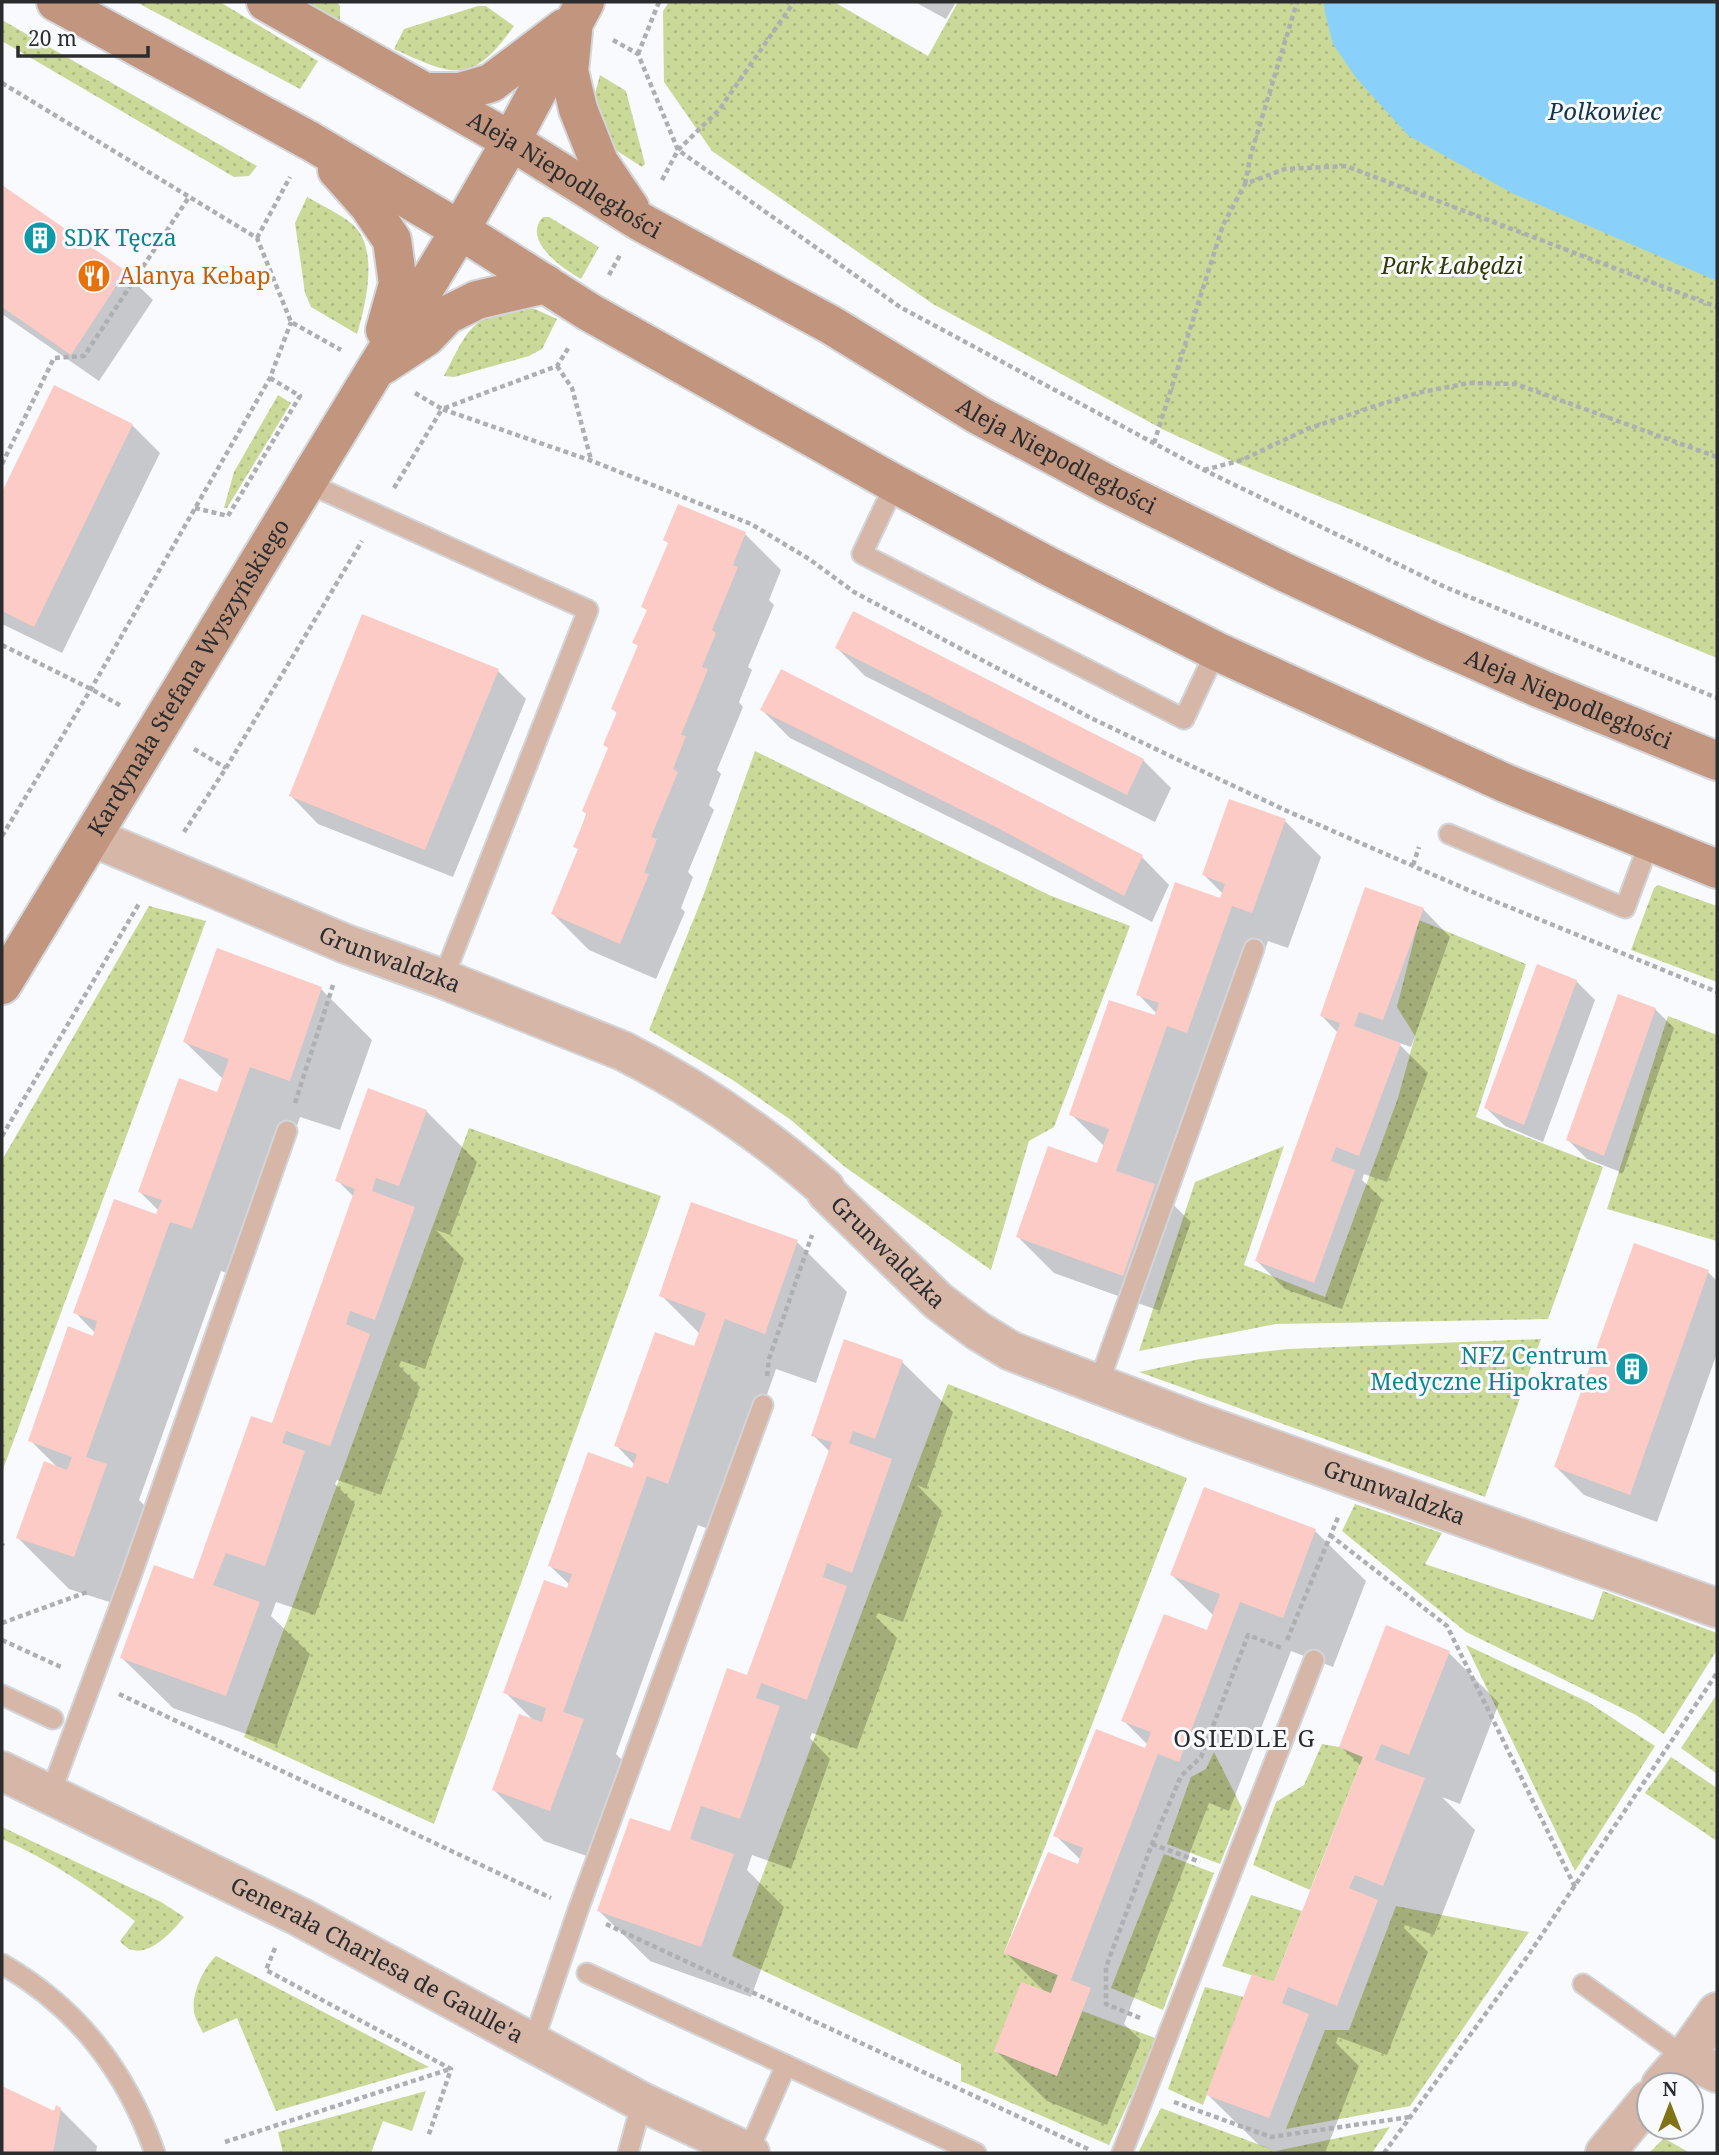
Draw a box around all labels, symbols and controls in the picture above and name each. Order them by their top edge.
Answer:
scale bar [18,14,147,58]
text: 20 m [28,24,77,52]
water label: Polkowiec [1547,94,1662,127]
street label: Aleja Niepodległości [462,103,668,246]
building icon: SDK Tęcza [21,219,59,257]
place label: SDK Tęcza [64,221,177,253]
park label: Park Łabędzi [1380,249,1523,281]
restaurant icon: Alanya Kebap [75,257,113,295]
place label: Alanya Kebap [119,259,271,291]
street label: Aleja Niepodległości [951,389,1163,521]
street label: Kardynała Stefana Wyszyńskiego [79,512,296,841]
street label: Aleja Niepodległości [1460,640,1678,756]
street label: Grunwaldzka [314,917,466,1000]
street label: Grunwaldzka [824,1188,953,1315]
place label: NFZ Centrum Medyczne Hipokrates [1370,1339,1608,1397]
building icon: NFZ Centrum Medyczne Hipokrates [1613,1350,1651,1388]
street label: Grunwaldzka [1319,1452,1470,1532]
district label: OSIEDLE G [1173,1721,1317,1754]
street label: Generała Charlesa de Gaulle'a [225,1868,530,2050]
north arrow [1635,2071,1705,2141]
text: N [1663,2076,1678,2102]

